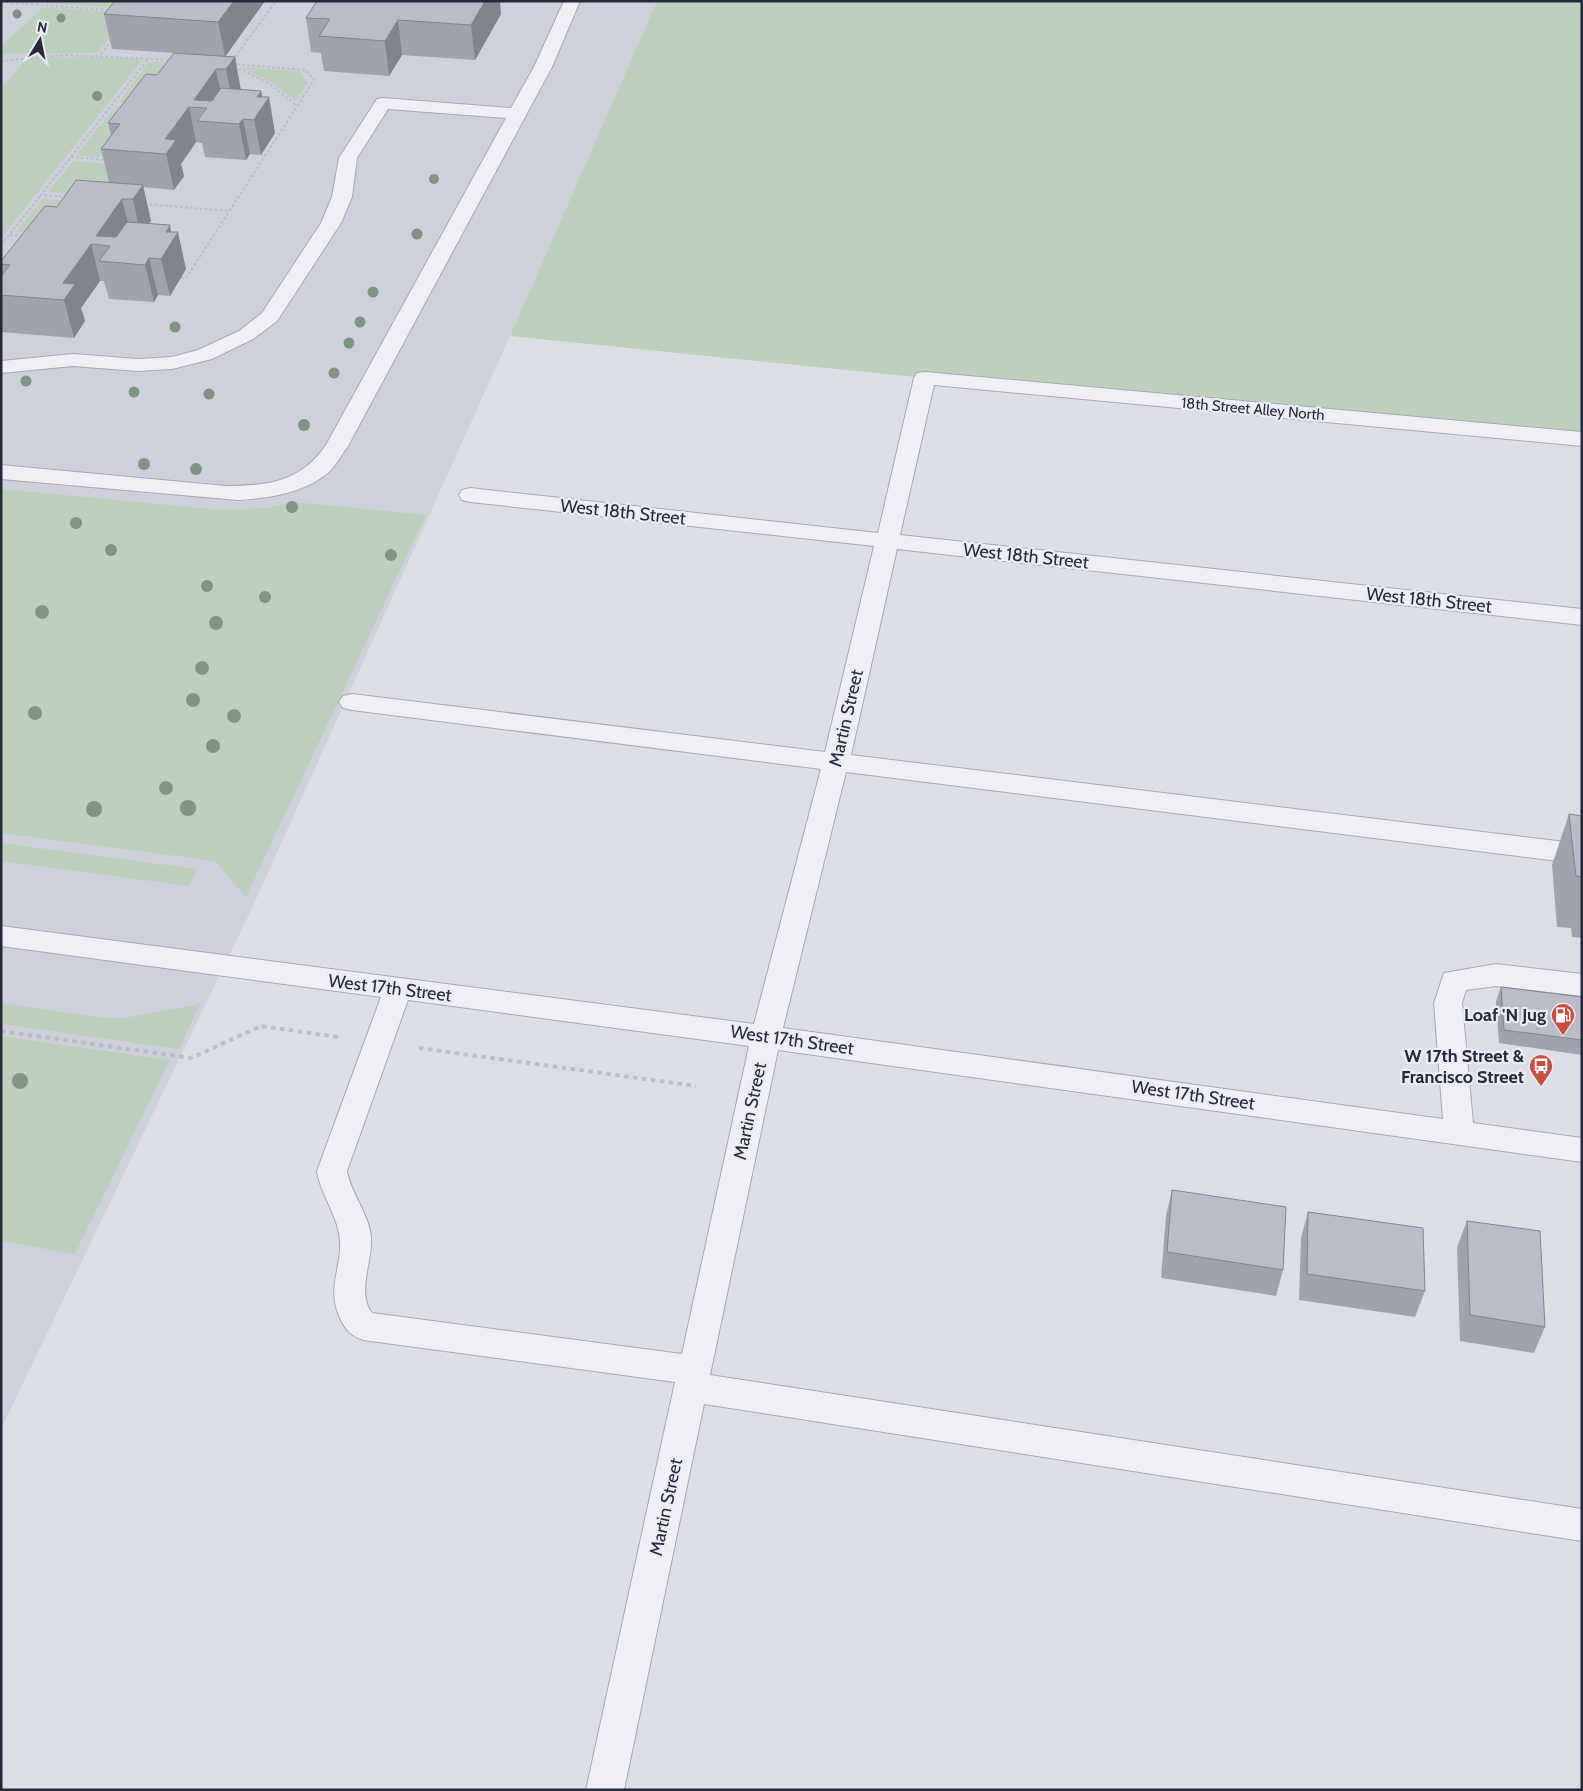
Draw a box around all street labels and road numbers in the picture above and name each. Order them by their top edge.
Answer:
street label: 18th Street Alley North [1181,394,1325,424]
street label: West 18th Street [559,494,687,530]
street label: West 18th Street [962,538,1090,574]
street label: West 18th Street [1365,582,1493,618]
street label: Martin Street [824,667,868,769]
street label: West 17th Street [327,970,453,1006]
street label: West 17th Street [729,1020,855,1060]
street label: Martin Street [729,1060,771,1162]
street label: West 17th Street [1130,1075,1256,1115]
street label: Martin Street [645,1456,687,1558]

